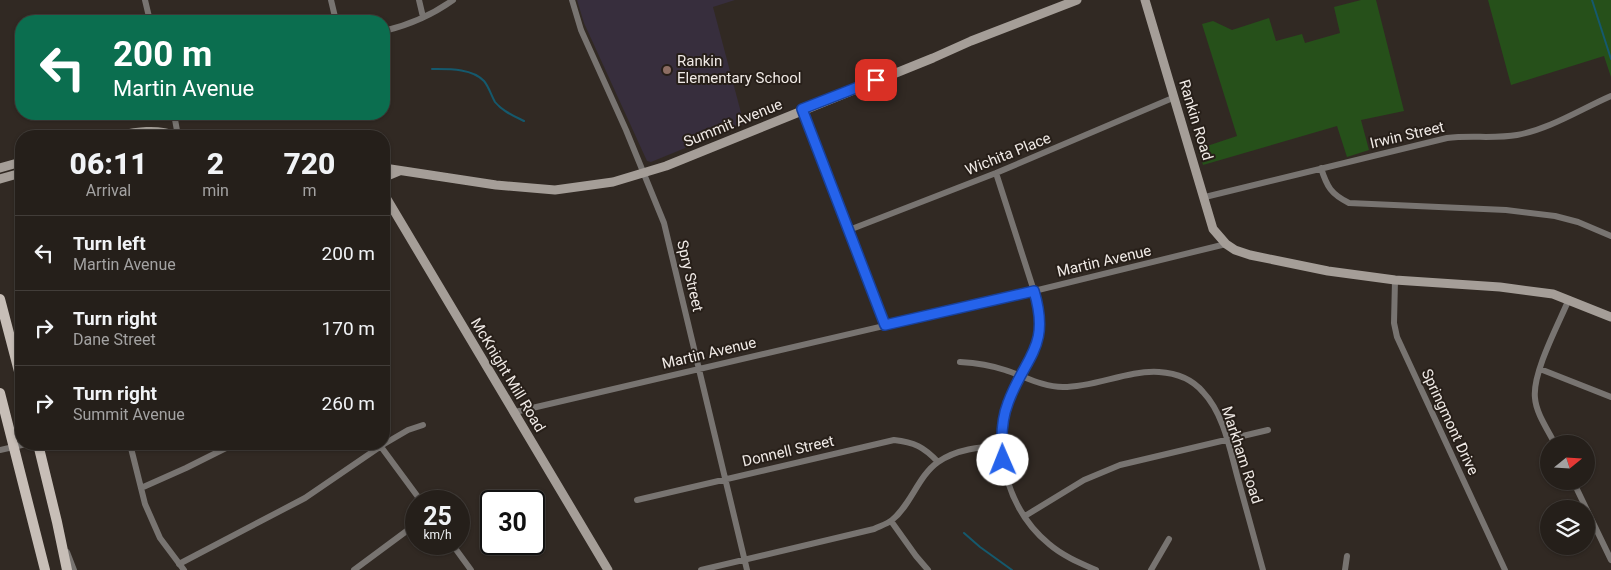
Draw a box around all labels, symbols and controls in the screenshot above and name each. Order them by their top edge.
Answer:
text: 200 m [113,34,212,75]
icon: left [30,35,95,100]
place label: Rankin Elementary School [677,52,801,87]
pin [855,59,897,101]
marker: Rankin Elementary School [661,64,673,76]
icon: arrive [862,66,890,94]
text: Martin Avenue [113,76,254,101]
street label: Rankin Road [1175,78,1217,162]
street label: Summit Avenue [681,95,785,151]
street label: Irwin Street [1368,118,1446,152]
street label: Wichita Place [963,129,1053,179]
text: 06:11 [70,146,148,181]
text: 2 [207,146,224,181]
text: 720 [283,146,335,181]
text: Arrival [86,181,131,200]
text: min [202,181,229,200]
text: m [302,181,316,200]
text: Turn left [73,232,146,255]
street label: Spry Street [673,238,707,314]
icon: left [30,239,58,267]
street label: Martin Avenue [1055,241,1153,281]
text: 200 m [322,242,375,265]
text: Martin Avenue [73,255,176,274]
text: Turn right [73,307,157,330]
icon: right [30,314,58,342]
street label: McKnight Mill Road [467,315,549,435]
text: 170 m [322,317,375,340]
text: Dane Street [73,330,156,349]
street label: Martin Avenue [660,333,758,373]
street label: Springmont Drive [1418,366,1482,478]
text: Turn right [73,382,157,405]
icon: right [30,389,58,417]
text: 260 m [322,392,375,415]
street label: Markham Road [1218,404,1266,506]
text: Summit Avenue [73,405,185,424]
street label: Donnell Street [740,432,836,470]
position arrow [976,433,1028,485]
north arrow [1540,435,1595,490]
map controls [1540,435,1595,555]
speed limit sign: 30 [480,490,545,555]
button: layers [1540,500,1595,555]
text: 25 [423,502,452,531]
text: km/h [423,528,452,542]

